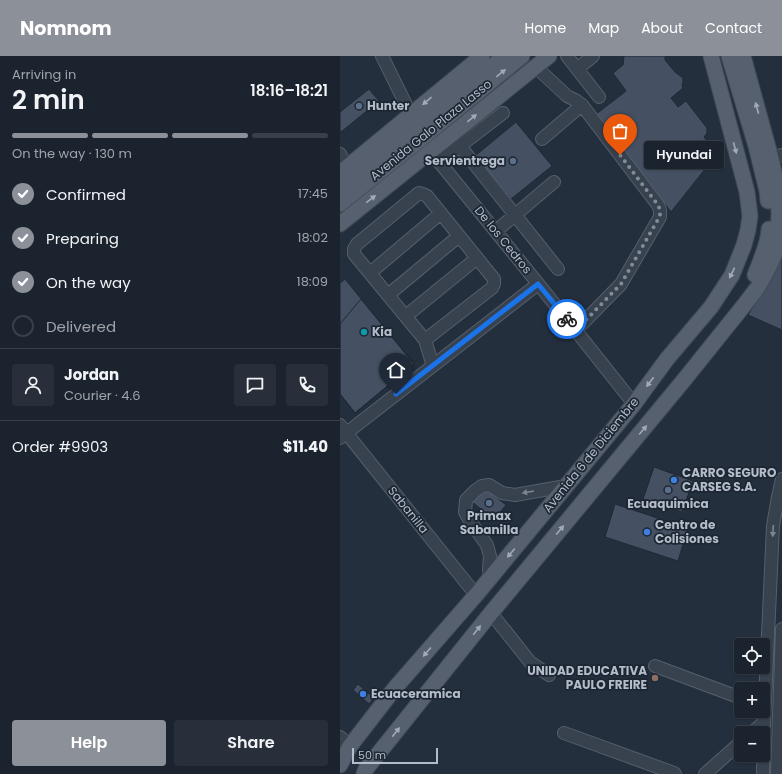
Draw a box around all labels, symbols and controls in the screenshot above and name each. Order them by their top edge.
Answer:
text: Nomnom [20,15,112,42]
text: Home [524,18,566,38]
text: Map [588,18,619,38]
text: About [641,18,683,38]
text: Contact [705,18,762,38]
text: Arriving in [12,65,76,84]
one-way arrow [495,69,506,78]
street label: Avenida Galo Plaza Lasso [366,75,495,184]
text: 18:16–18:21 [250,80,328,101]
text: 2 min [12,82,85,118]
place label: Hunter [367,97,409,114]
one-way arrow [421,97,432,106]
marker: Hunter [354,101,364,111]
one-way arrow [754,102,760,114]
one-way arrow [467,114,478,123]
pin [603,114,637,155]
icon: bag [609,120,631,142]
callout: Hyundai [644,141,724,169]
one-way arrow [732,142,738,154]
text: On the way · 130 m [12,144,132,163]
text: Hyundai [656,145,712,164]
place label: Servientrega [425,152,505,169]
marker: Servientrega [508,156,518,166]
icon: check [12,183,34,205]
text: Confirmed [46,184,126,205]
text: 17:45 [298,184,328,203]
one-way arrow [365,195,376,204]
street label: De los Cedros [471,202,536,277]
icon: check [12,227,34,249]
text: Preparing [46,228,119,249]
text: 18:02 [297,228,328,247]
one-way arrow [729,267,735,279]
icon: check [12,271,34,293]
text: On the way [46,272,131,293]
text: 18:09 [297,272,328,291]
courier [547,299,587,339]
icon: bike [556,308,578,330]
text: Delivered [46,316,116,337]
place label: Kia [372,323,392,340]
marker: Kia [359,327,369,337]
pin [379,353,413,394]
icon: home [385,359,407,381]
button: person [12,364,54,406]
text: Jordan [64,364,119,385]
button: chat [234,364,276,406]
button: phone [286,364,328,406]
one-way arrow [646,376,655,387]
text: Courier · 4.6 [64,386,141,405]
street label: Avenida 6 de Diciembre [539,394,642,516]
one-way arrow [638,424,647,435]
text: Order #9903 [12,436,108,457]
text: $11.40 [283,436,328,457]
place label: CARRO SEGURO CARSEG S.A. [682,464,777,495]
marker: CARRO SEGURO CARSEG S.A. [669,475,679,485]
street label: Sabanilla [384,483,433,537]
marker: Ecuaquimica [663,485,673,495]
one-way arrow [521,489,534,495]
place label: Ecuaquimica [627,495,709,512]
marker: Primax Sabanilla [484,498,494,508]
place label: Primax Sabanilla [460,507,518,538]
place label: Centro de Colisiones [655,516,719,547]
one-way arrow [555,525,564,535]
one-way arrow [770,525,776,538]
marker: Centro de Colisiones [642,527,652,537]
one-way arrow [506,547,515,558]
one-way arrow [473,625,482,636]
map controls [734,638,770,762]
button: locate [734,638,770,674]
one-way arrow [422,647,431,657]
place label: UNIDAD EDUCATIVA PAULO FREIRE [527,662,647,693]
marker: UNIDAD EDUCATIVA PAULO FREIRE [650,673,660,683]
button: + [734,682,770,718]
place label: Ecuaceramica [371,685,461,702]
marker: Ecuaceramica [358,689,368,699]
button: Help [12,720,166,766]
button: Share [174,720,328,766]
one-way arrow [391,726,400,737]
button: − [734,726,770,762]
scale bar [352,746,438,765]
text: 50 m [358,747,386,763]

